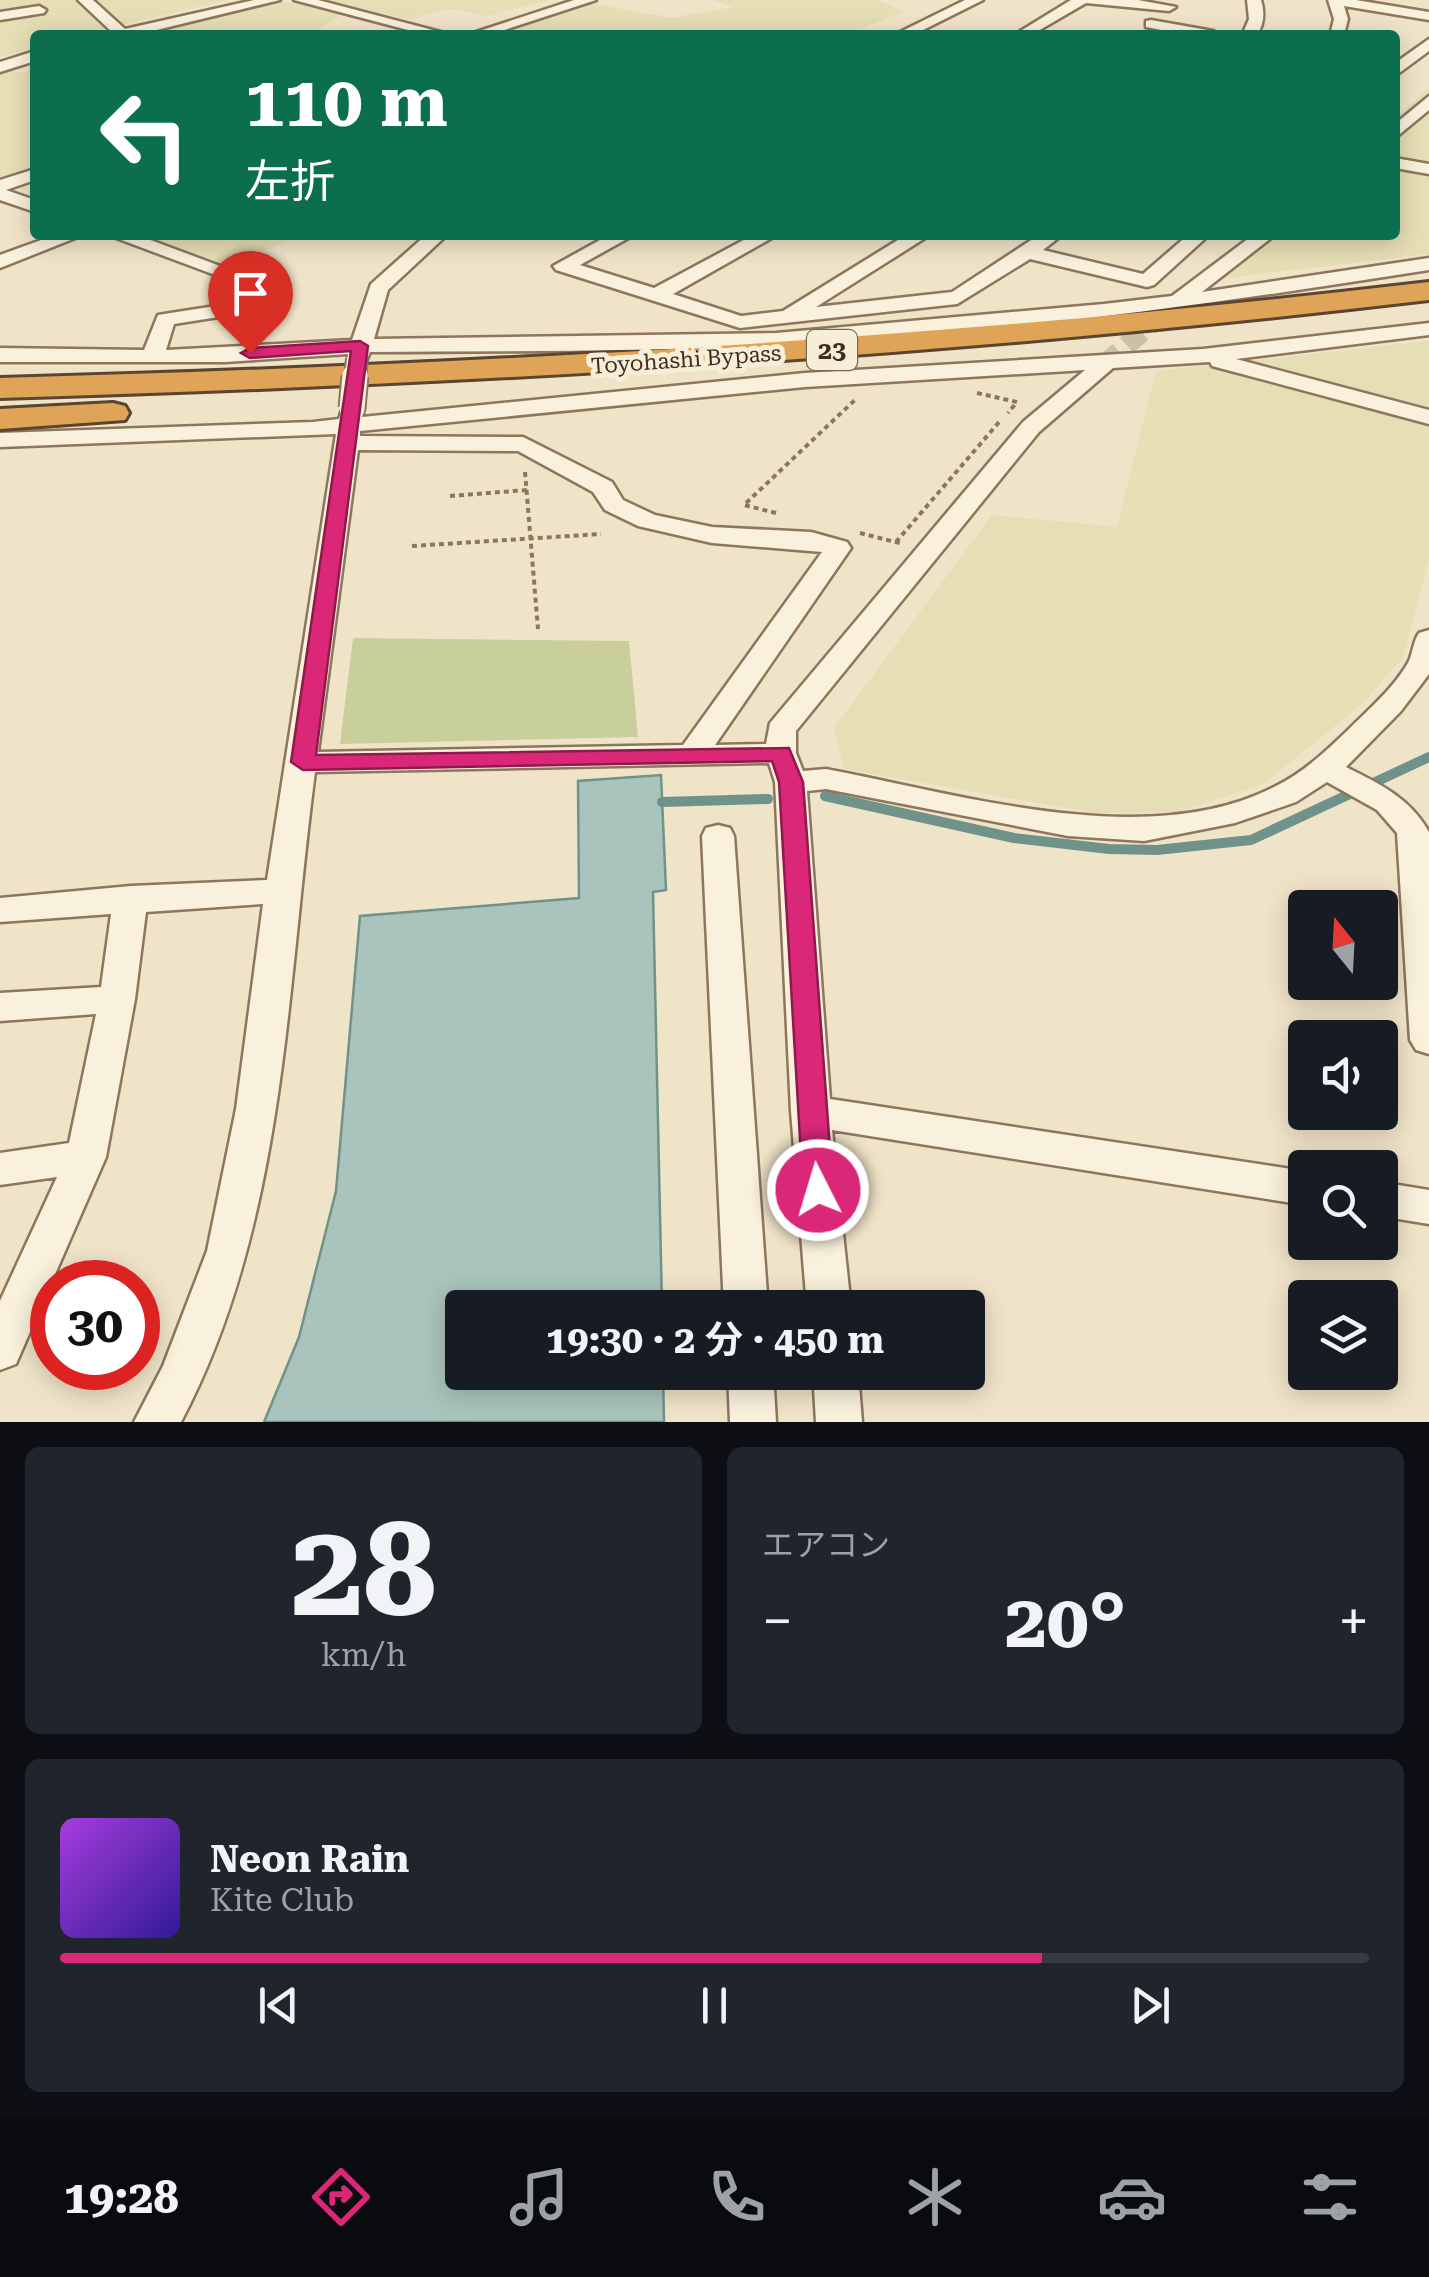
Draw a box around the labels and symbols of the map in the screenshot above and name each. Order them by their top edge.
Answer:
pin [208,251,293,354]
road number: 23 [807,330,857,370]
street label: Toyohashi Bypass [590,340,782,379]
north arrow [1288,890,1398,1000]
position arrow [766,1138,870,1242]
speed limit sign: 30 [30,1260,160,1390]

